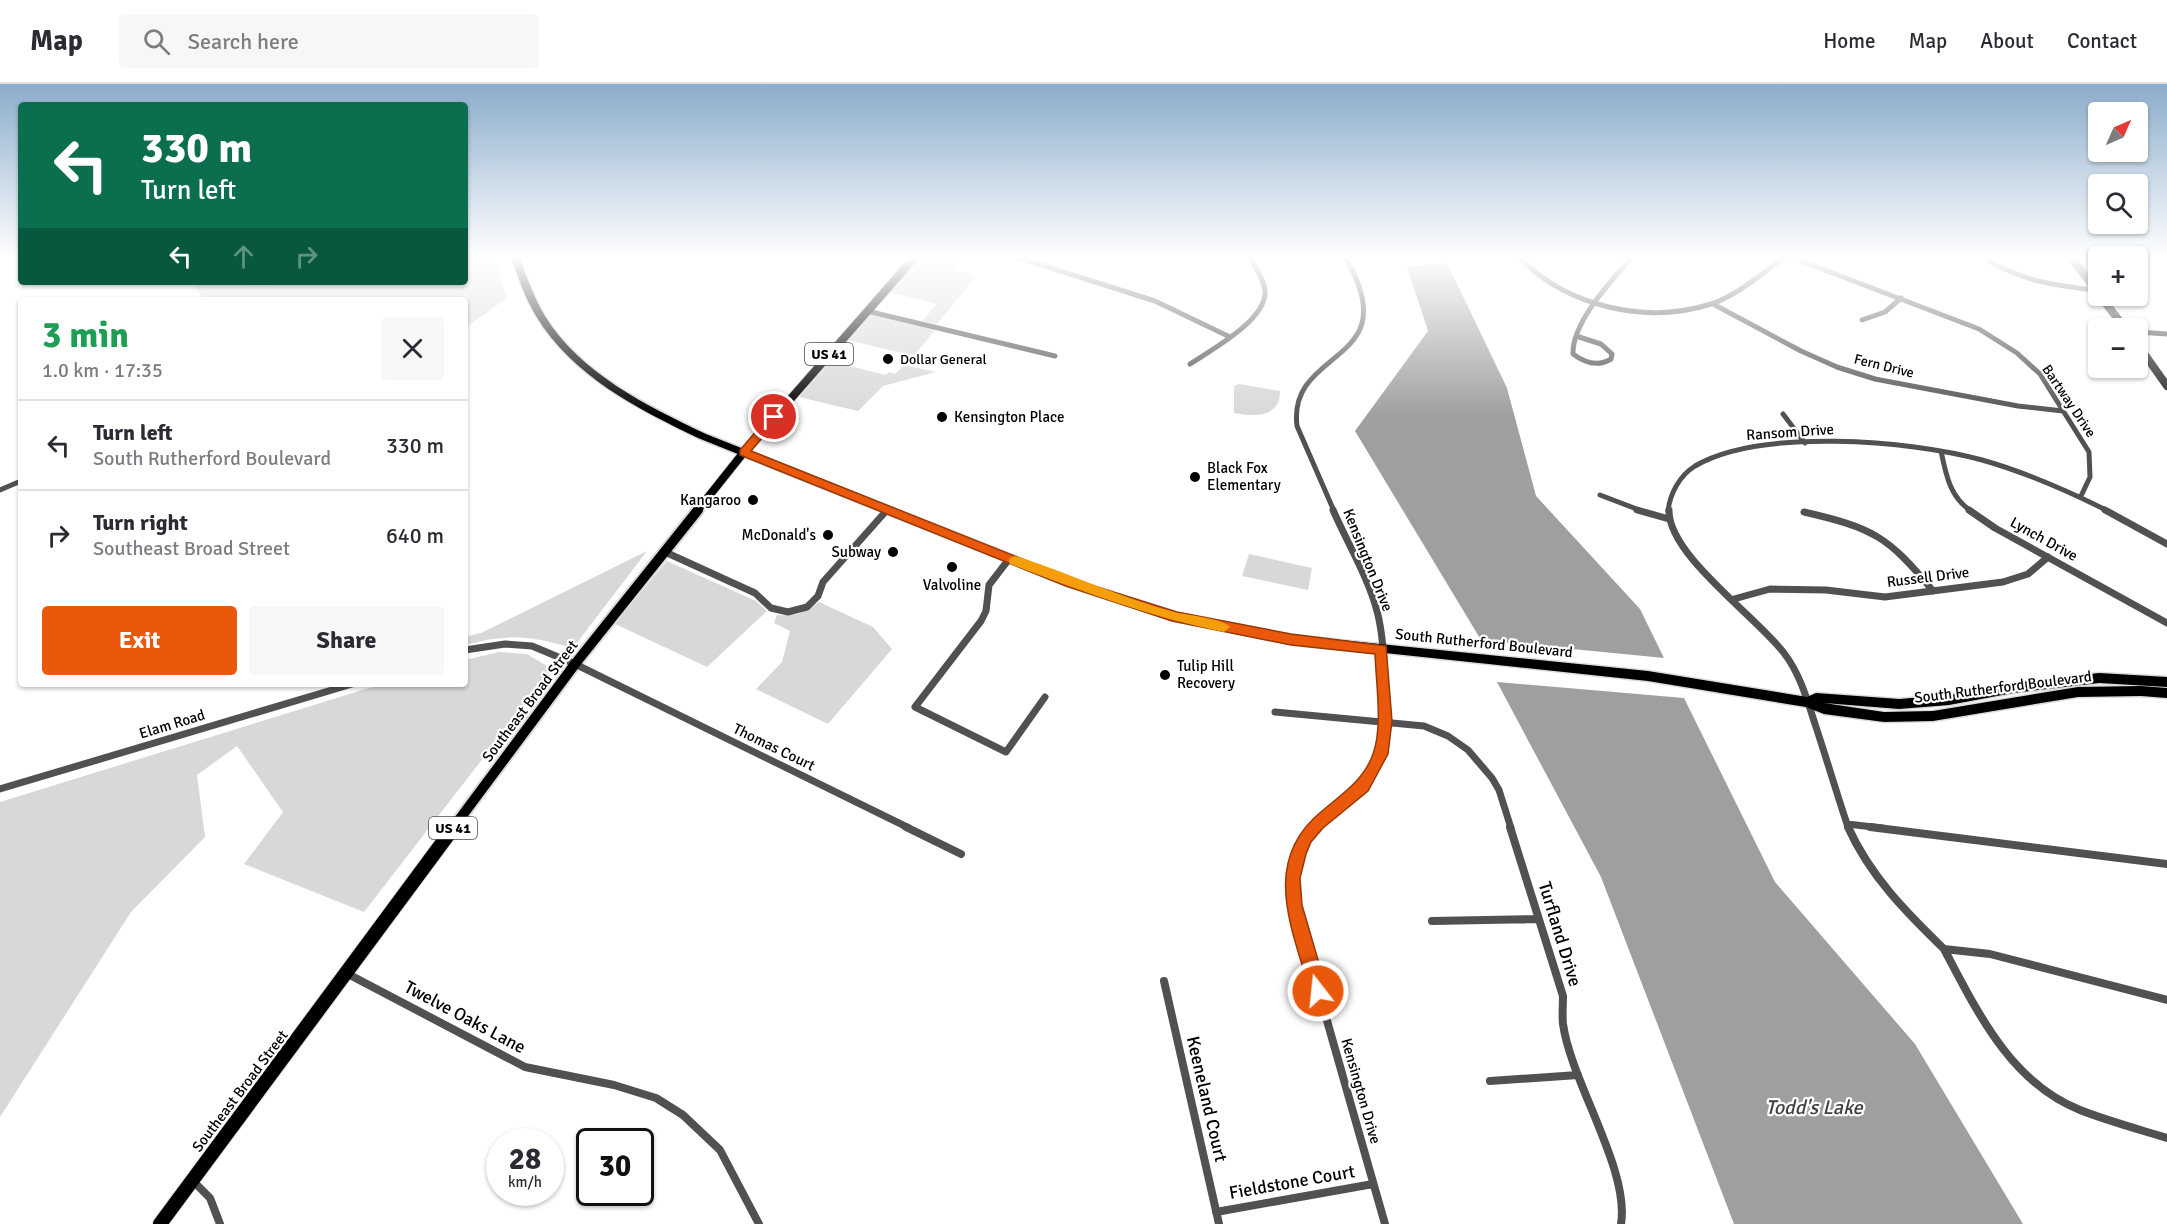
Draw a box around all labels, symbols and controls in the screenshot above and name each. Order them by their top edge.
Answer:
search box [119,14,539,68]
text: Map [30,24,83,58]
icon: search [140,25,173,58]
text: Search here [188,28,299,55]
text: Home [1823,28,1876,54]
text: Map [1909,28,1947,54]
text: About [1980,28,2034,54]
text: Contact [2067,28,2137,54]
north arrow [2088,102,2148,162]
map controls [2088,102,2148,378]
text: 330 m [141,123,252,174]
icon: left [42,126,120,204]
text: Turn left [141,174,236,207]
button: search [2088,174,2148,234]
icon: left [164,240,197,273]
icon: ahead [227,240,260,273]
icon: right [290,240,323,273]
button: + [2088,246,2148,306]
text: 3 min [42,313,129,358]
button: close [381,317,444,380]
button: − [2088,318,2148,378]
road number: US 41 [805,343,853,365]
street label: Fern Drive [1852,350,1916,382]
place label: Dollar General [900,351,987,368]
marker: Dollar General [881,352,895,366]
text: 1.0 km · 17:35 [42,358,163,383]
street label: Bartway Drive [2039,361,2099,441]
pin [748,391,799,442]
icon: arrive [757,400,790,433]
place label: Kensington Place [954,408,1065,426]
marker: Kensington Place [935,410,949,424]
text: Turn left [93,419,173,446]
street label: Ransom Drive [1746,420,1834,444]
icon: left [42,429,75,462]
text: 330 m [386,432,444,459]
text: South Rutherford Boulevard [93,446,331,471]
place label: Black Fox Elementary [1207,459,1281,494]
marker: Black Fox Elementary [1188,470,1202,484]
place label: Kangaroo [680,491,741,509]
marker: Kangaroo [746,493,760,507]
street label: Kensington Drive [1339,506,1397,614]
text: Turn right [93,509,188,536]
street label: Lynch Drive [2007,513,2081,565]
icon: right [42,519,75,552]
text: 640 m [386,522,444,549]
place label: McDonald's [742,526,816,544]
marker: McDonald's [821,528,835,542]
text: Southeast Broad Street [93,536,290,561]
place label: Subway [831,543,881,561]
marker: Subway [886,545,900,559]
marker: Valvoline [945,560,959,574]
street label: Russell Drive [1886,563,1970,591]
place label: Valvoline [923,576,981,594]
button: Exit [42,606,237,675]
button: Share [249,606,444,675]
street label: South Rutherford Boulevard [1394,625,1574,661]
street label: Southeast Broad Street [478,637,582,765]
place label: Tulip Hill Recovery [1177,657,1235,692]
street label: South Rutherford Boulevard [1913,667,2093,707]
marker: Tulip Hill Recovery [1158,668,1172,682]
street label: Elam Road [137,705,207,743]
street label: Thomas Court [730,719,818,775]
road number: US 41 [429,817,477,839]
street label: Turfland Drive [1534,879,1586,989]
position arrow [1286,959,1350,1023]
street label: Twelve Oaks Lane [401,976,529,1058]
street label: Southeast Broad Street [188,1027,292,1155]
street label: Keeneland Court [1182,1034,1232,1164]
street label: Kensington Drive [1337,1036,1385,1146]
water label: Todd's Lake [1765,1095,1864,1120]
speed limit sign: 30 [576,1128,654,1206]
text: 28 [509,1141,541,1178]
street label: Fieldstone Court [1227,1160,1357,1204]
text: km/h [508,1173,542,1191]

